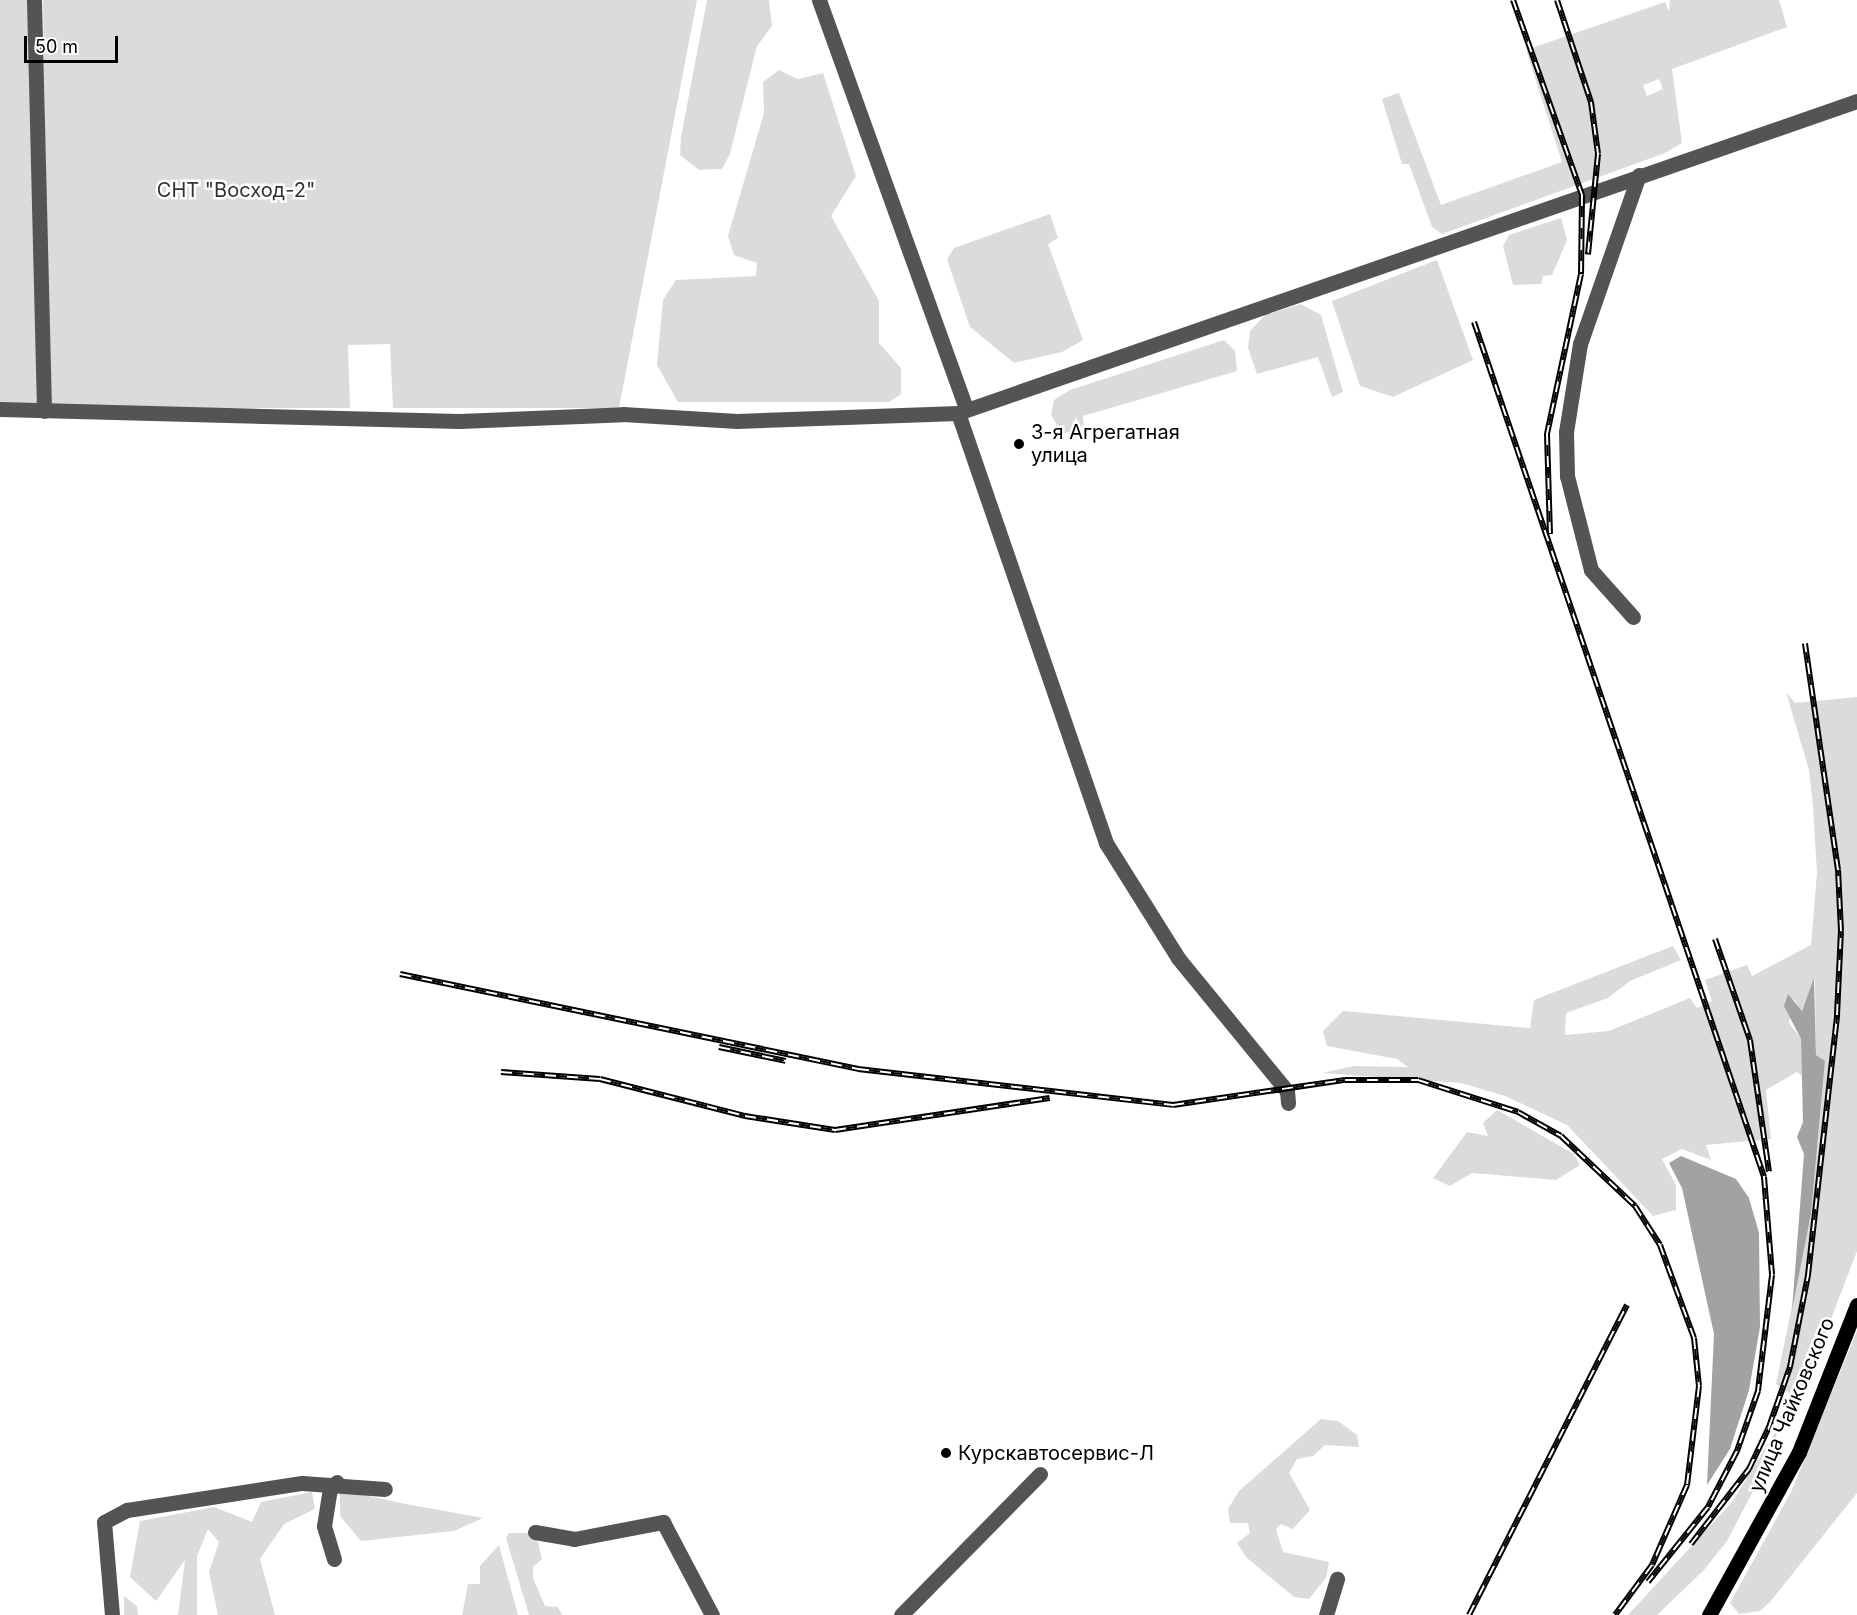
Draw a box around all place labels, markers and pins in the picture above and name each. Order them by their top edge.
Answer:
place label: 3-я Агрегатная улица [1031,420,1180,467]
marker: 3-я Агрегатная улица [1012,437,1026,451]
place label: Курскавтосервис-Л [958,1441,1154,1465]
marker: Курскавтосервис-Л [939,1446,953,1460]

